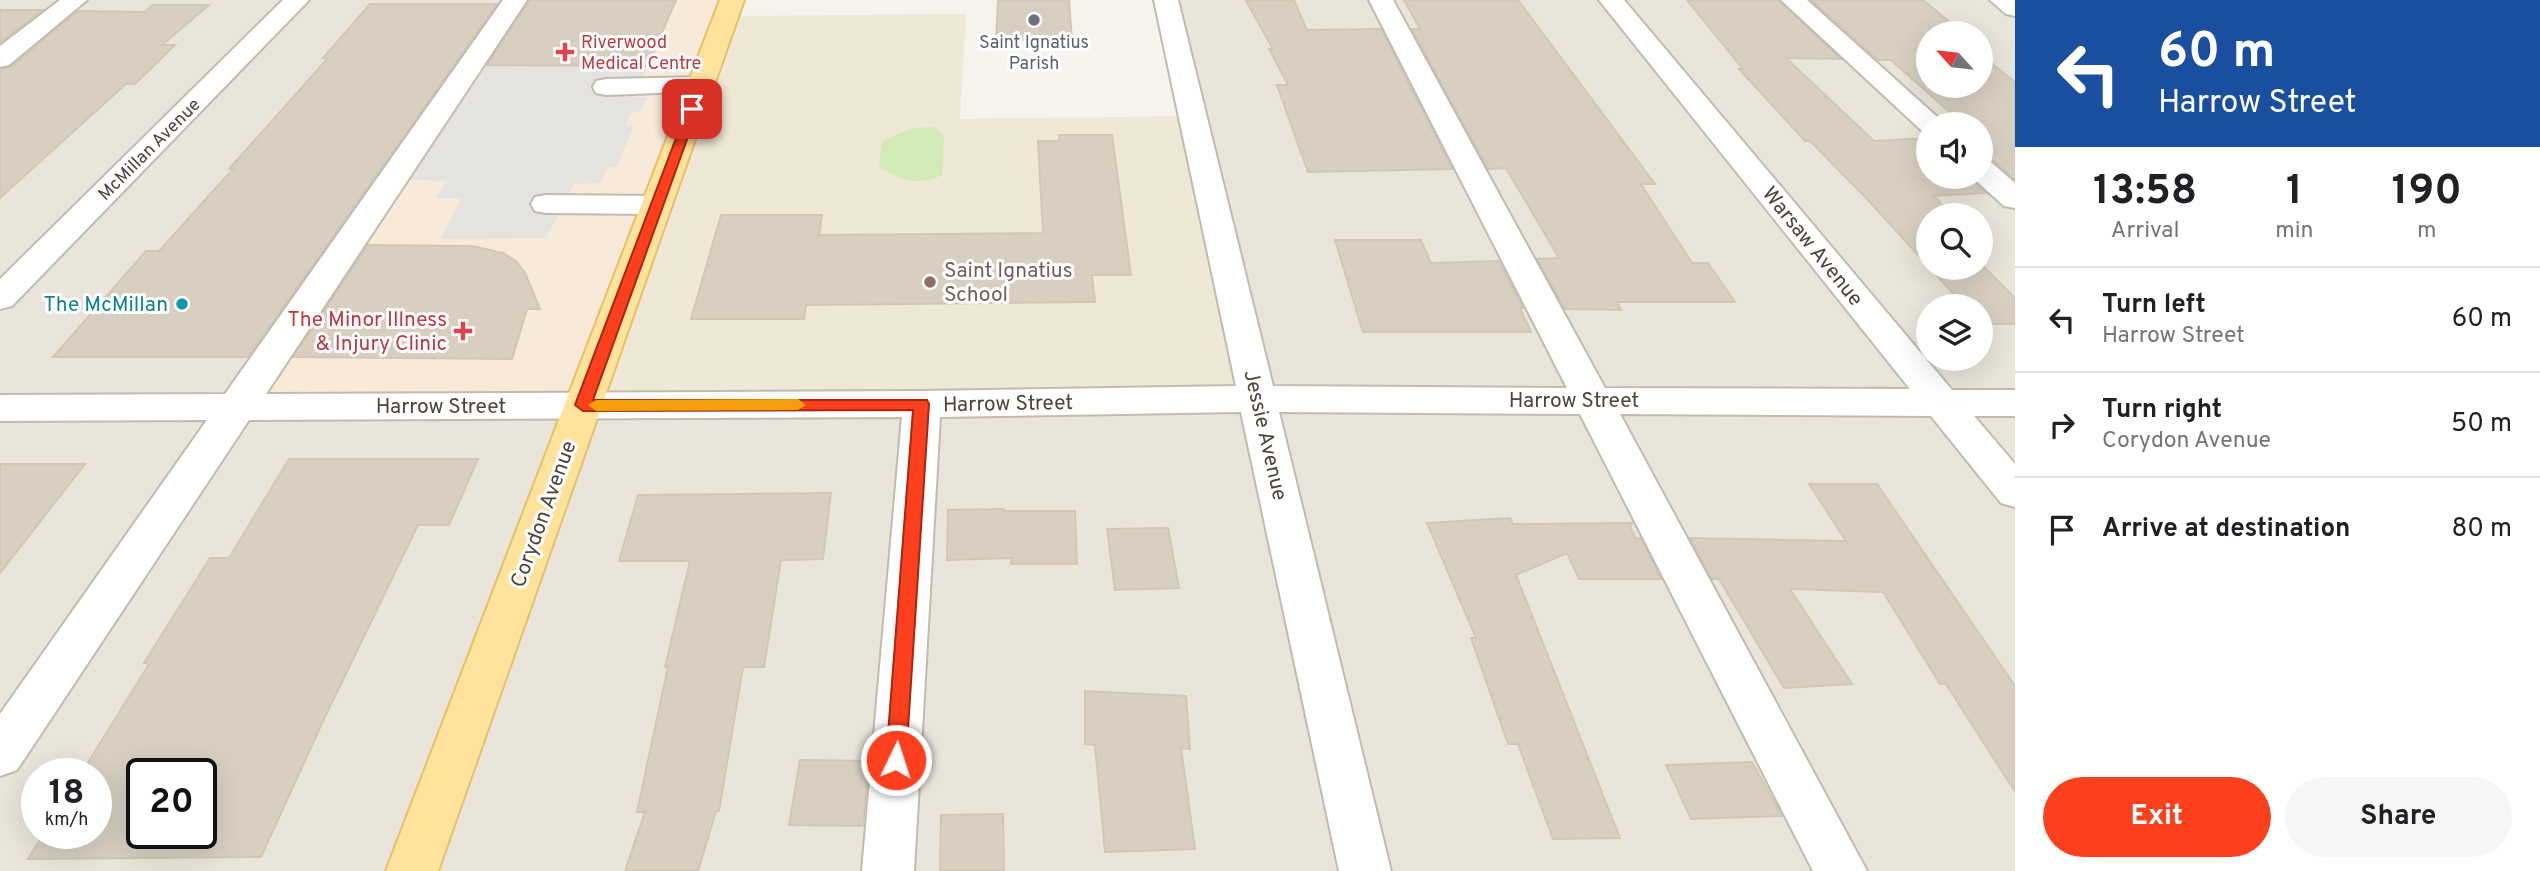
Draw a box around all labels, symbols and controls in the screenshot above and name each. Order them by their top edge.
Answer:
marker: Saint Ignatius Parish [1026,12,1042,28]
north arrow [1916,21,1993,98]
map controls [1916,21,1993,371]
text: 60 m [2158,23,2276,85]
icon: left [2043,28,2134,119]
place label: Riverwood Medical Centre [581,32,701,76]
place label: Saint Ignatius Parish [979,32,1089,76]
marker: Riverwood Medical Centre [555,42,575,62]
pin [662,79,722,139]
text: Harrow Street [2158,84,2357,124]
icon: arrive [673,90,711,128]
street label: McMillan Avenue [94,94,206,206]
button: sound [1916,112,1993,189]
text: 13:58 [2093,166,2197,219]
text: 1 [2286,166,2303,219]
text: 190 [2392,166,2462,219]
street label: Warsaw Avenue [1755,182,1868,312]
button: search [1916,203,1993,280]
text: Arrival [2111,217,2179,246]
text: min [2275,217,2314,246]
text: m [2417,217,2437,246]
place label: Saint Ignatius School [944,258,1072,309]
marker: Saint Ignatius School [922,274,938,290]
text: Turn left [2102,289,2206,322]
place label: The McMillan [44,292,168,319]
button: layers [1916,294,1993,371]
marker: The McMillan [174,296,190,312]
icon: left [2043,301,2081,339]
text: 60 m [2452,303,2512,336]
place label: The Minor Illness & Injury Clinic [287,307,447,358]
marker: The Minor Illness & Injury Clinic [453,321,473,341]
text: Harrow Street [2102,322,2245,351]
street label: Jessie Avenue [1236,367,1293,503]
street label: Harrow Street [1509,388,1639,415]
street label: Harrow Street [943,390,1073,419]
street label: Harrow Street [376,394,506,421]
text: Turn right [2102,394,2222,427]
icon: right [2043,406,2081,444]
text: 50 m [2451,408,2512,441]
text: Corydon Avenue [2102,427,2271,456]
street label: Corydon Avenue [505,437,583,592]
icon: arrive [2043,511,2081,549]
text: Arrive at destination [2102,513,2350,546]
text: 80 m [2452,513,2512,546]
position arrow [859,723,933,797]
speed limit sign: 20 [126,758,217,849]
text: 18 [48,772,85,816]
button: Exit [2043,777,2271,857]
button: Share [2285,777,2512,857]
text: km/h [45,809,88,832]

